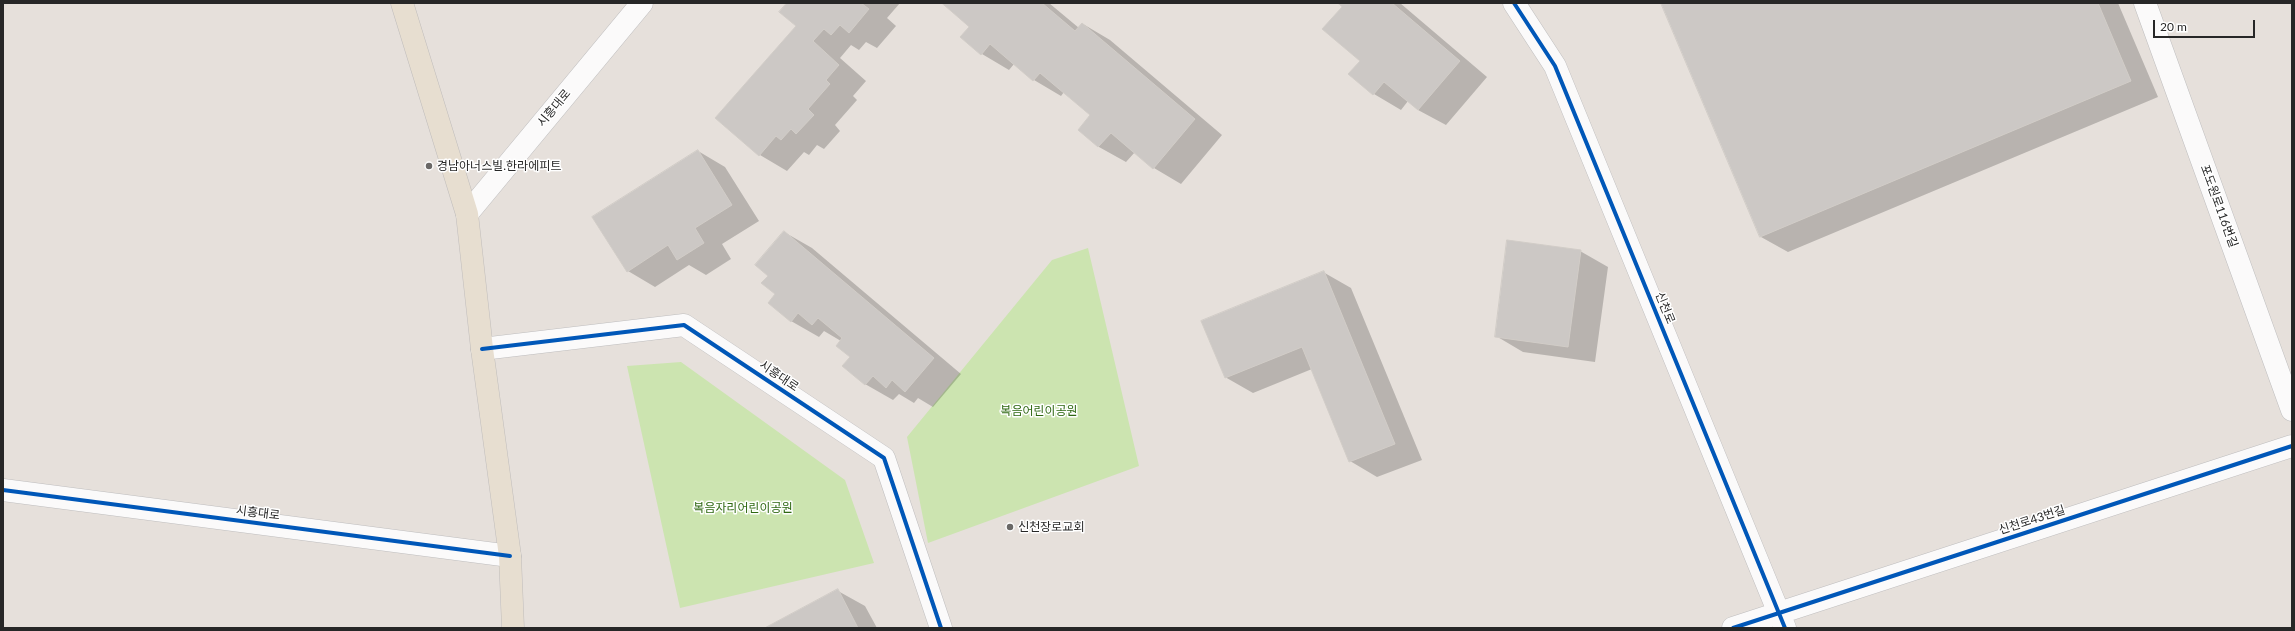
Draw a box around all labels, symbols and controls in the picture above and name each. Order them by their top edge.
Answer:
scale bar [2155,12,2257,38]
text: 20 m [2160,19,2187,34]
street label: 시흥대로 [534,86,574,130]
place label: 경남아너스빌.한라에피트 [437,159,561,173]
marker: 경남아너스빌.한라에피트 [424,161,434,171]
street label: 포도원로116번길 [2197,163,2241,249]
street label: 신천로 [1652,290,1678,326]
street label: 시흥대로 [757,358,801,394]
park label: 복음어린이공원 [1000,404,1078,418]
park label: 복음자리어린이공원 [693,501,793,515]
street label: 신천로43번길 [1997,502,2067,538]
street label: 시흥대로 [235,503,281,523]
place label: 신천장로교회 [1018,520,1084,534]
marker: 신천장로교회 [1005,522,1015,532]

